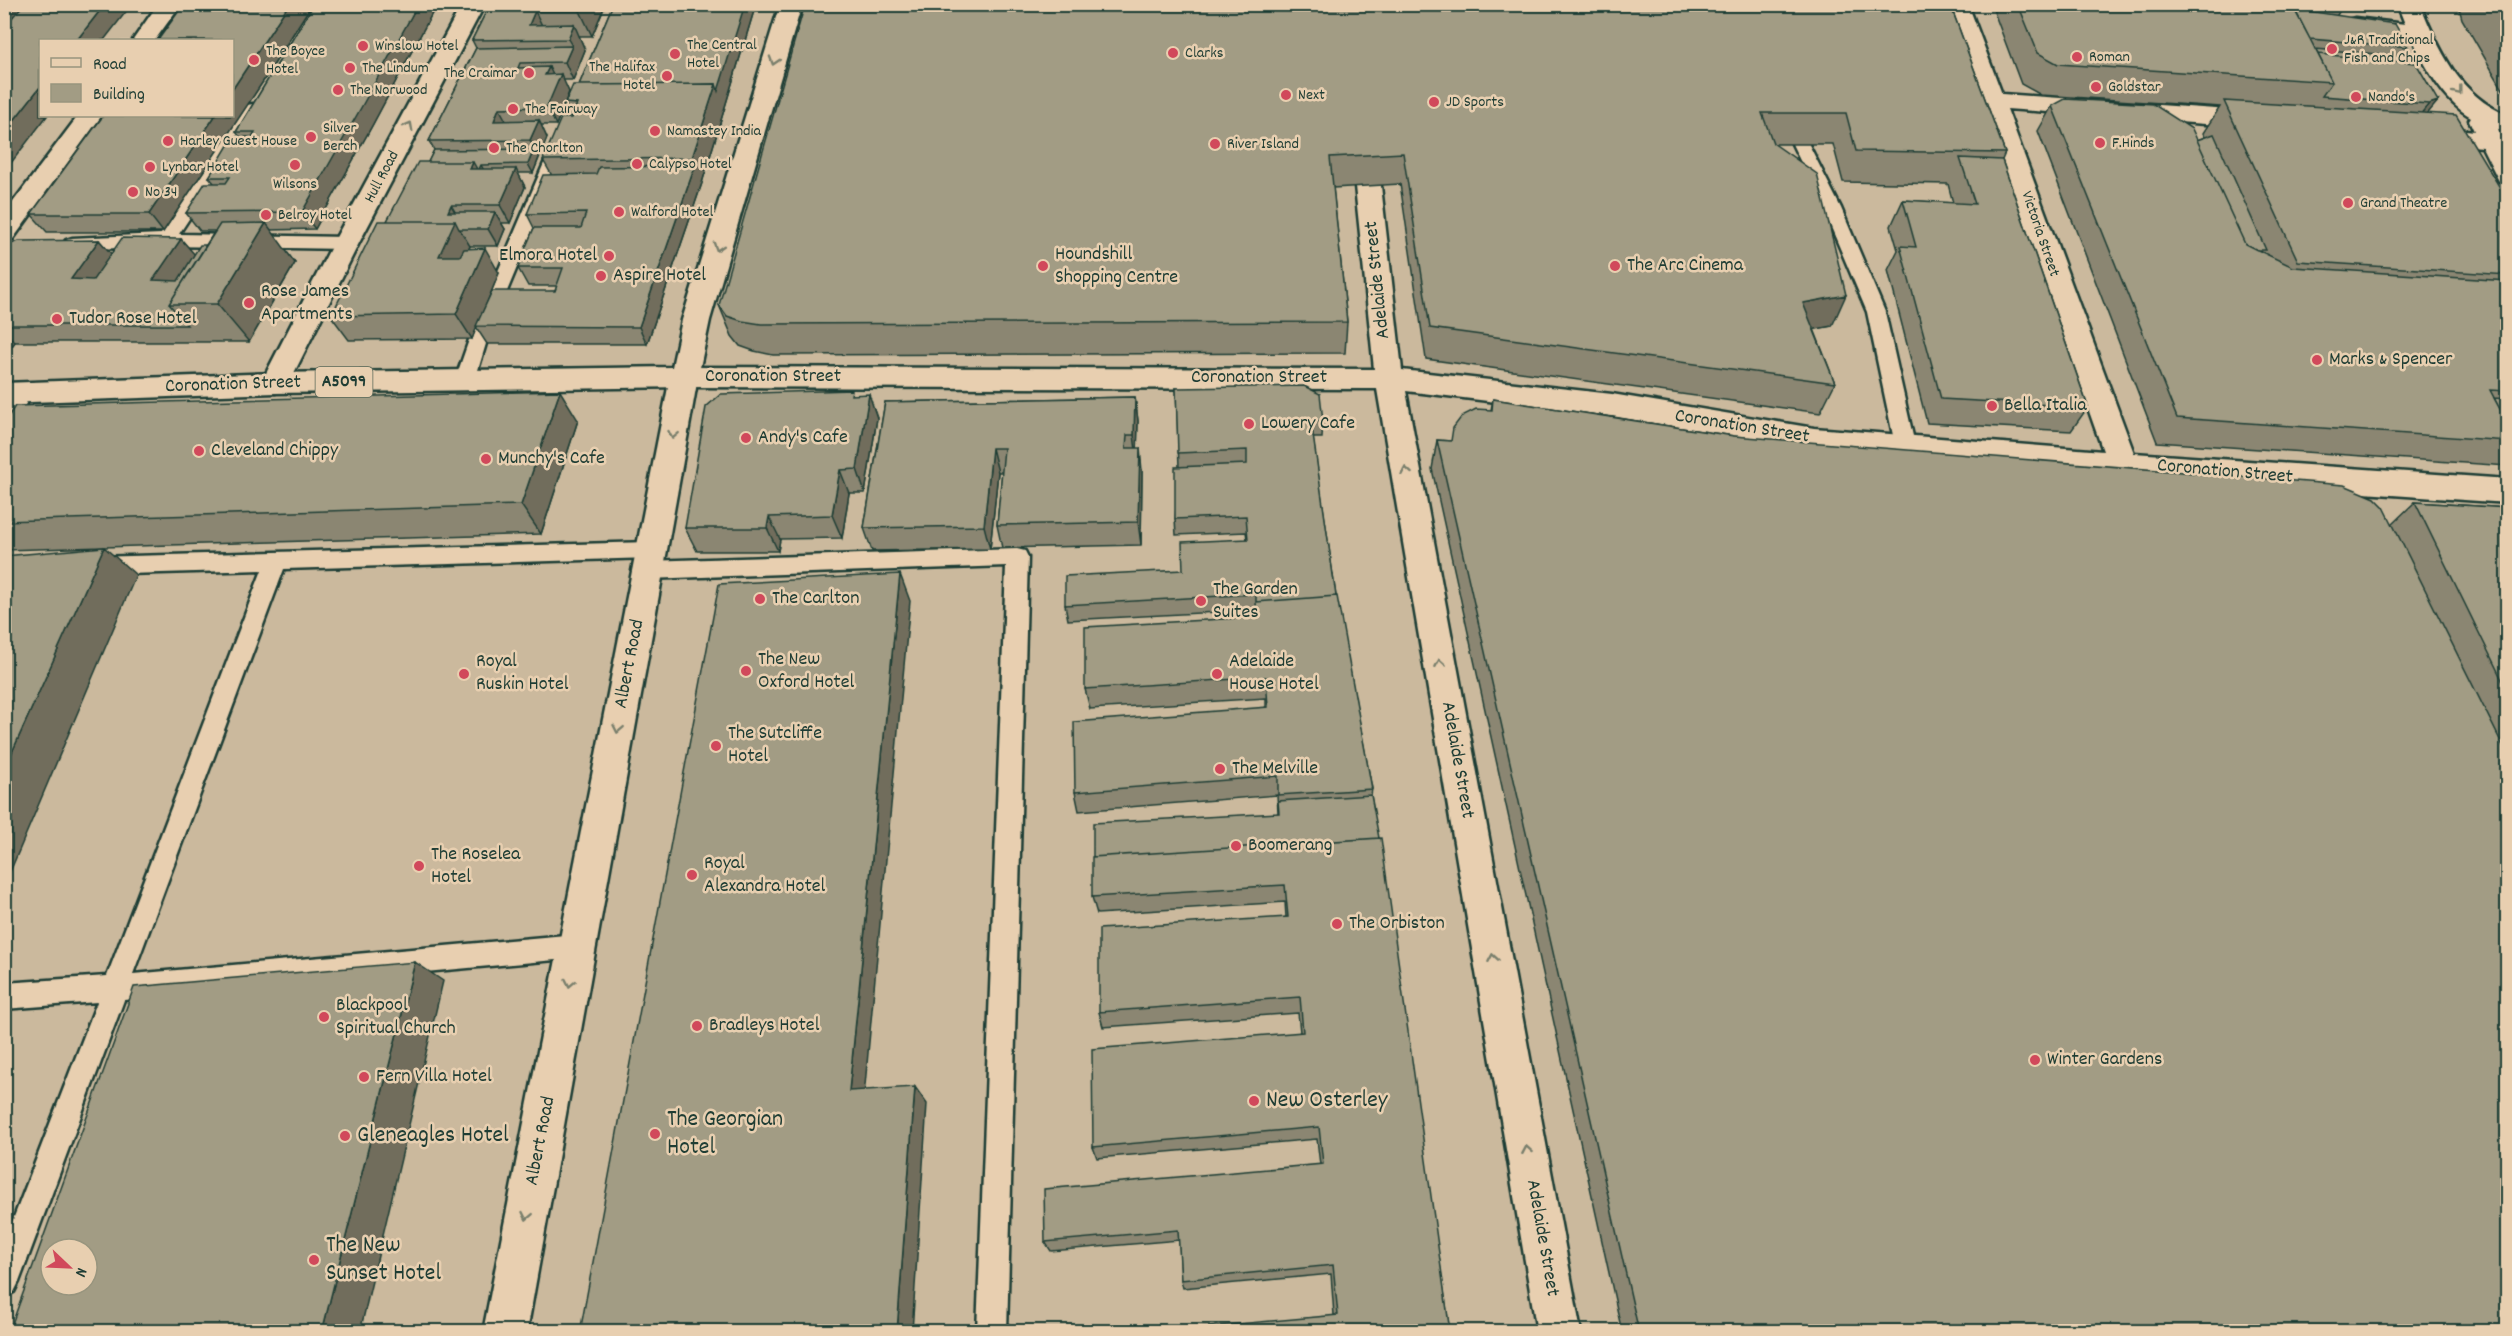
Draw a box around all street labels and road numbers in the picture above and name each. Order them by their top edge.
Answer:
street label: Hull Road [359,147,405,207]
street label: Victoria Street [2015,188,2065,280]
street label: Adelaide Street [1358,220,1398,340]
street label: Coronation Street [705,363,841,391]
street label: Coronation Street [1191,364,1327,392]
road number: A5099 [316,367,372,397]
street label: Coronation Street [165,369,301,401]
street label: Coronation Street [1673,403,1811,451]
street label: Coronation Street [2156,452,2294,492]
street label: Albert Road [608,617,652,711]
street label: Adelaide Street [1433,699,1481,821]
street label: Albert Road [519,1094,563,1188]
street label: Adelaide Street [1518,1177,1566,1299]

